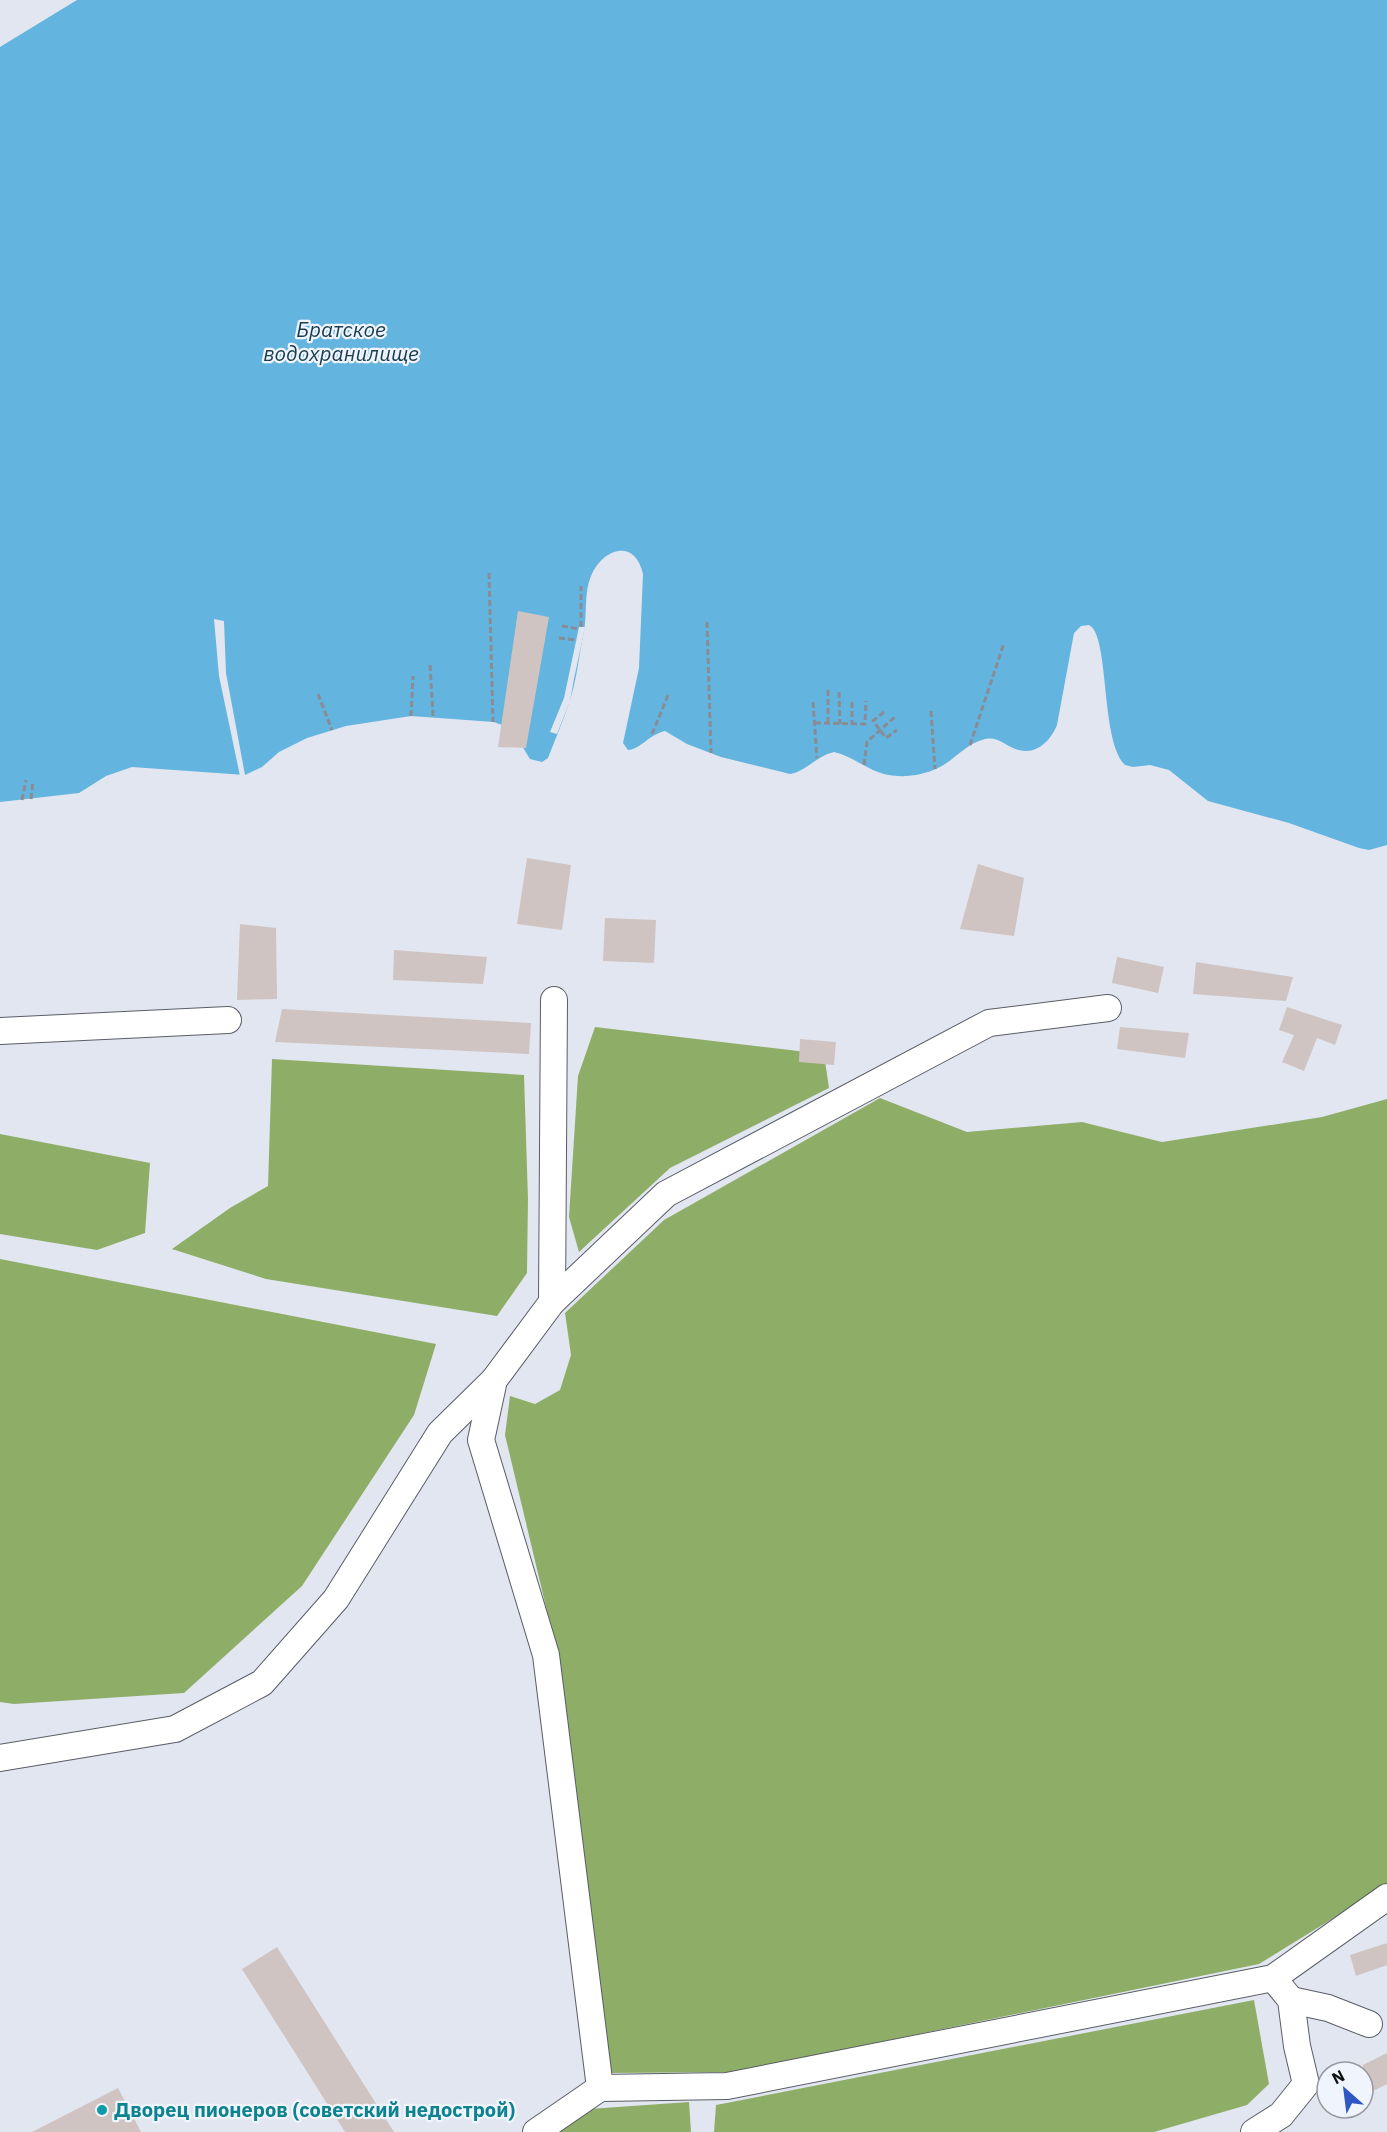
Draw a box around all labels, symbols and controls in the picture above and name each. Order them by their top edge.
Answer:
water label: Братское водохранилище [263,315,419,367]
north arrow [1315,2060,1375,2120]
text: N [1328,2065,1348,2088]
place label: Дворец пионеров (советский недострой) [114,2096,515,2123]
marker: Дворец пионеров (советский недострой) [95,2103,109,2117]

